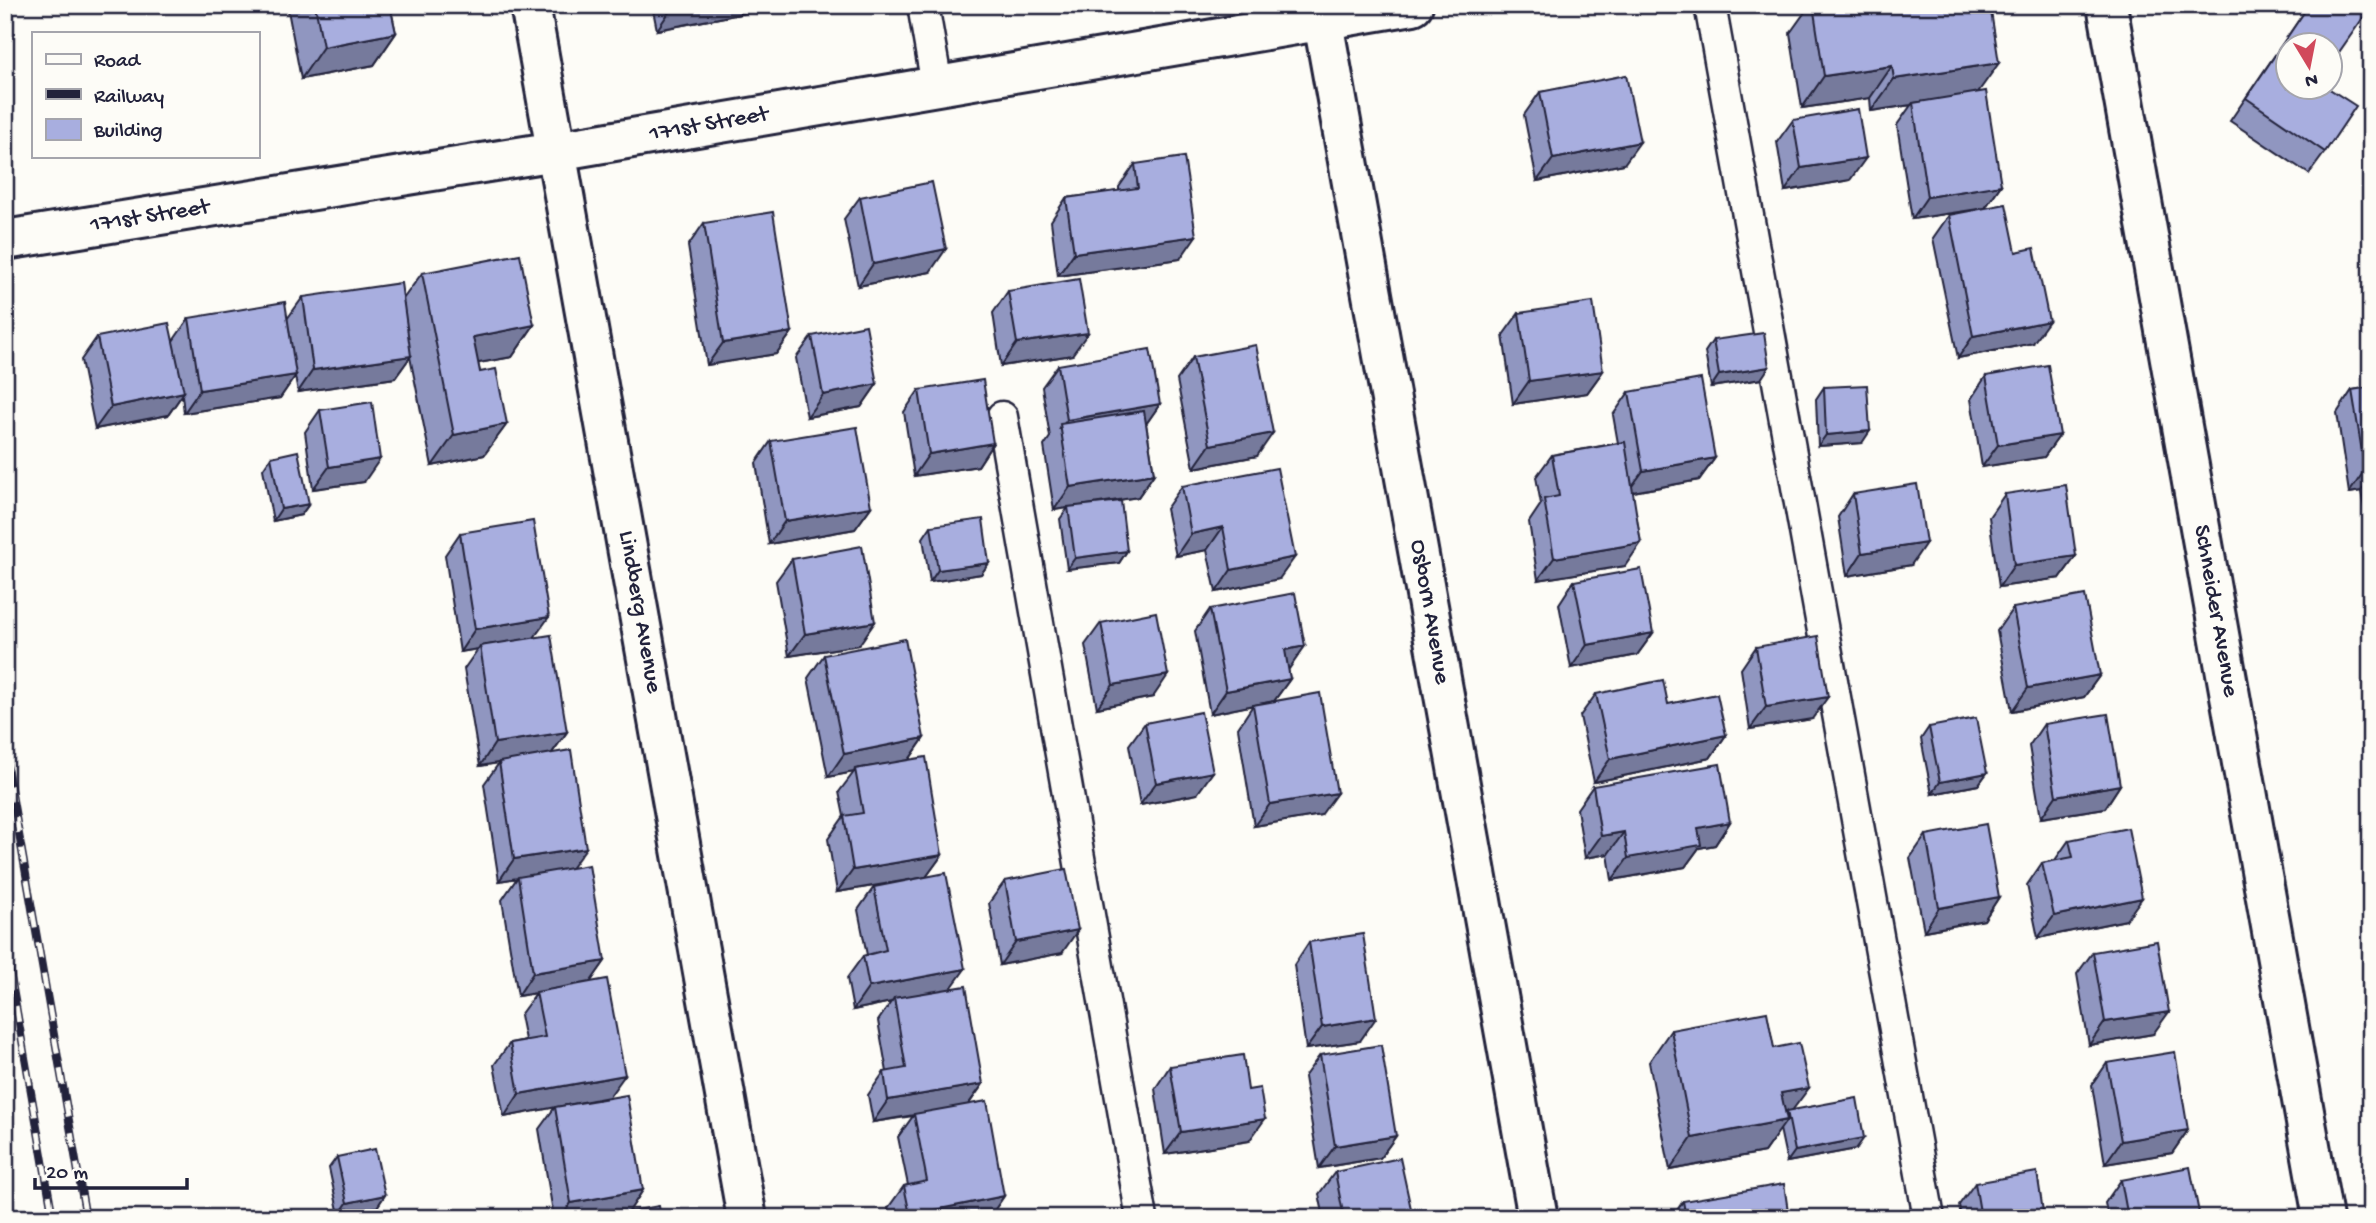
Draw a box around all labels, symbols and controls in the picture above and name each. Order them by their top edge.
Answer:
legend [32,32,259,158]
north arrow [2274,32,2344,102]
text: Road [94,50,142,75]
text: N [2303,67,2319,92]
text: Railway [94,86,164,111]
street label: 171st Street [646,100,773,150]
text: Building [93,120,163,145]
street label: 171st Street [87,193,214,241]
street label: Schneider Avenue [2186,523,2244,700]
street label: Lindberg Avenue [610,528,668,696]
street label: Osborn Avenue [1402,538,1456,687]
scale bar [35,1146,187,1190]
text: 20 m [46,1162,88,1187]

